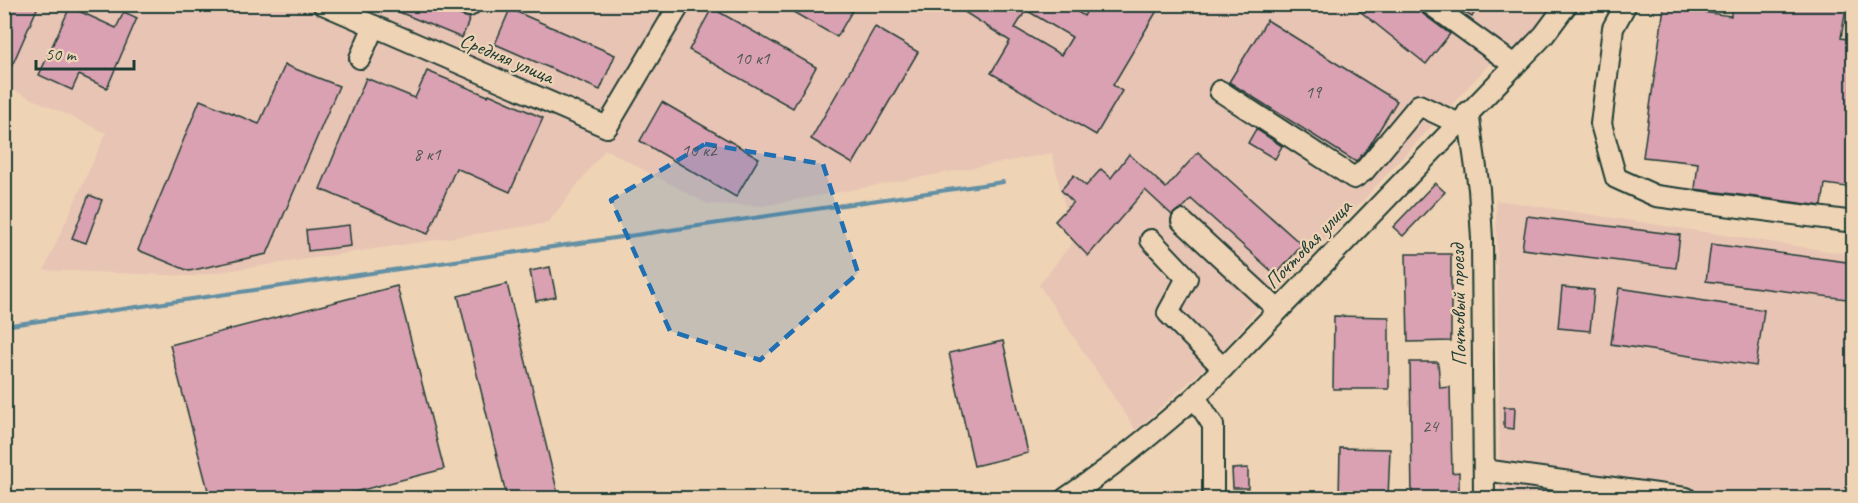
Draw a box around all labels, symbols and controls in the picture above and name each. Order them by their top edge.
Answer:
street label: Средняя улица [456,27,560,90]
scale bar [36,33,134,71]
text: 50 m [45,43,78,65]
house number: 10 к1 [734,47,771,69]
house number: 19 [1305,81,1323,103]
house number: 10 к2 [681,139,719,161]
house number: 8 к1 [413,143,441,165]
street label: Почтовая улица [1259,193,1358,294]
street label: Почтовый проезд [1444,241,1472,366]
house number: 24 [1422,415,1440,437]

